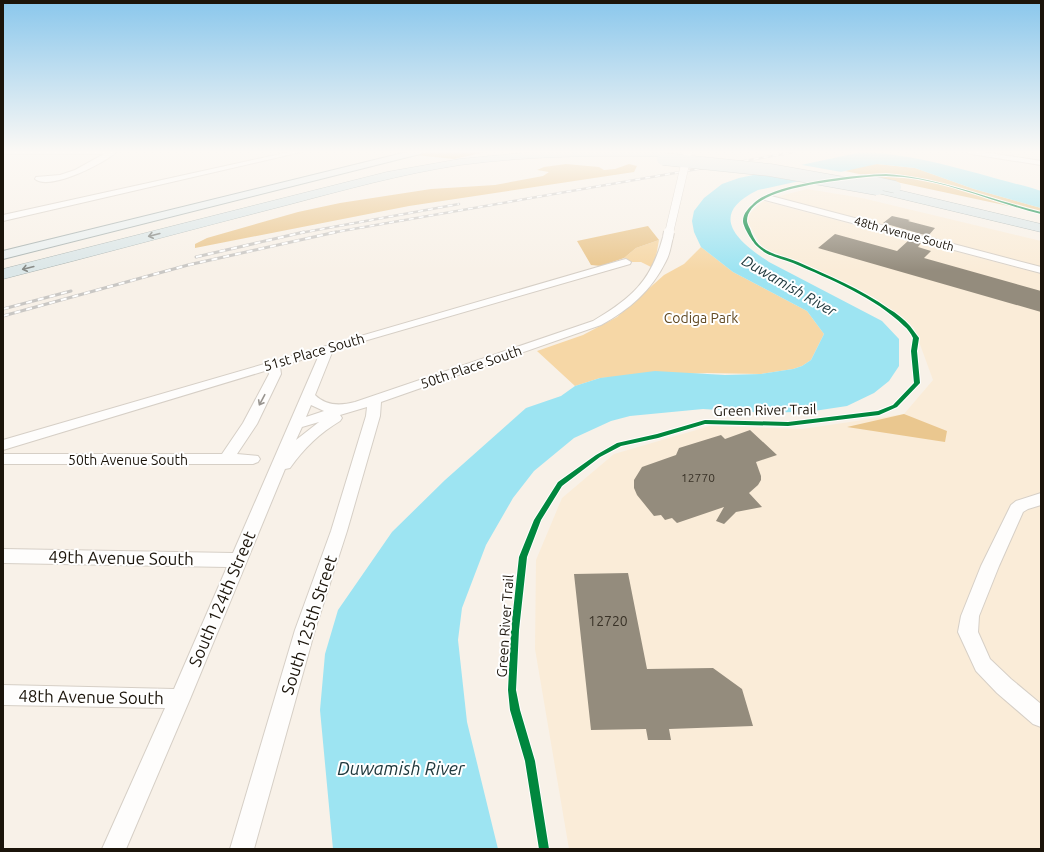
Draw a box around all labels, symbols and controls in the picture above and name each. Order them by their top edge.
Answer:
street label: 48th Avenue South [853,214,955,253]
one-way arrow [148,232,161,239]
water label: Duwamish River [739,252,841,320]
one-way arrow [22,264,35,272]
park label: Codiga Park [664,310,738,326]
street label: 51st Place South [262,330,366,374]
street label: 50th Place South [418,342,524,392]
one-way arrow [258,394,265,406]
street label: Green River Trail [713,401,817,419]
street label: 50th Avenue South [68,452,188,468]
house number: 12770 [681,471,715,484]
street label: South 124th Street [184,528,259,669]
street label: 49th Avenue South [48,547,194,568]
street label: South 125th Street [277,552,340,697]
street label: Green River Trail [493,574,517,678]
house number: 12720 [588,613,628,629]
street label: 48th Avenue South [18,686,164,707]
water label: Duwamish River [337,758,466,778]

